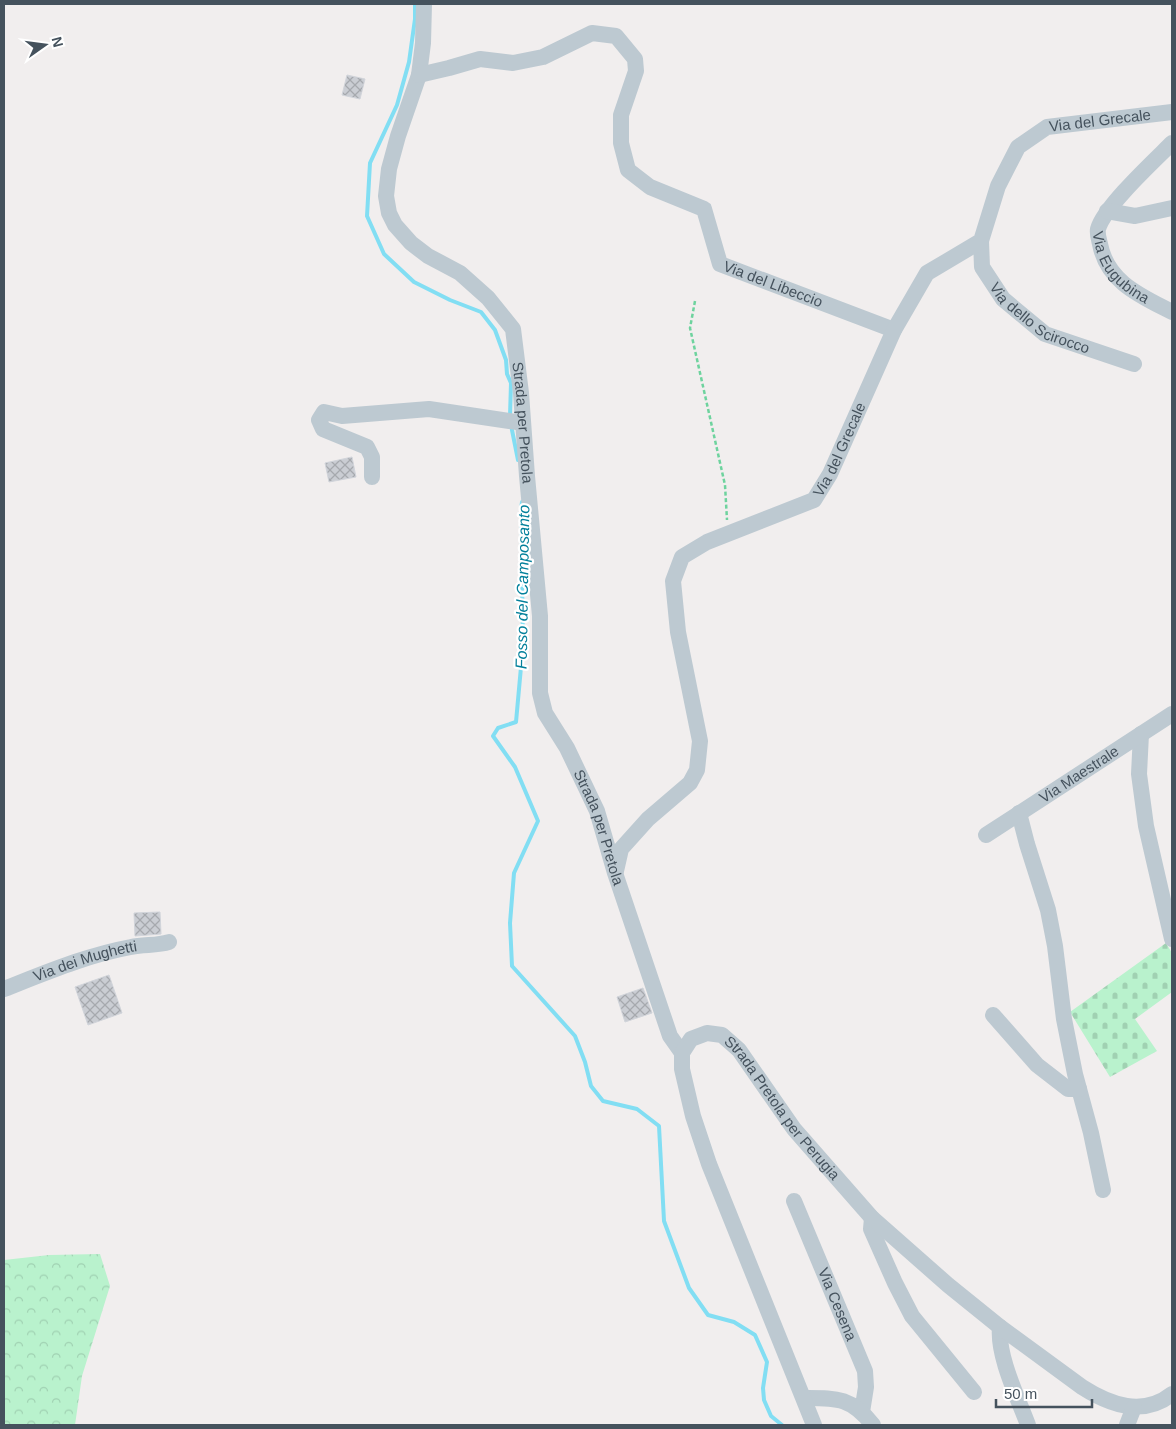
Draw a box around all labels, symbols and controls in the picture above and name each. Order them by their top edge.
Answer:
north arrow [20,20,70,70]
text: N [49,35,67,49]
street label: Via del Grecale [1048,106,1152,135]
street label: Via Eugubina [1089,230,1153,307]
street label: Via del Libeccio [721,257,825,310]
street label: Via dello Scirocco [987,279,1092,356]
street label: Strada per Pretola [509,361,537,485]
street label: Via del Grecale [809,400,869,500]
water label: Fosso del Camposanto [513,505,532,669]
street label: Via Maestrale [1036,742,1122,806]
street label: Strada per Pretola [570,767,628,888]
street label: Via dei Mughetti [31,937,138,985]
street label: Strada Pretola per Perugia [721,1032,844,1184]
street label: Via Cesena [815,1265,861,1344]
scale bar [996,1376,1092,1408]
text: 50 m [1004,1385,1037,1402]

